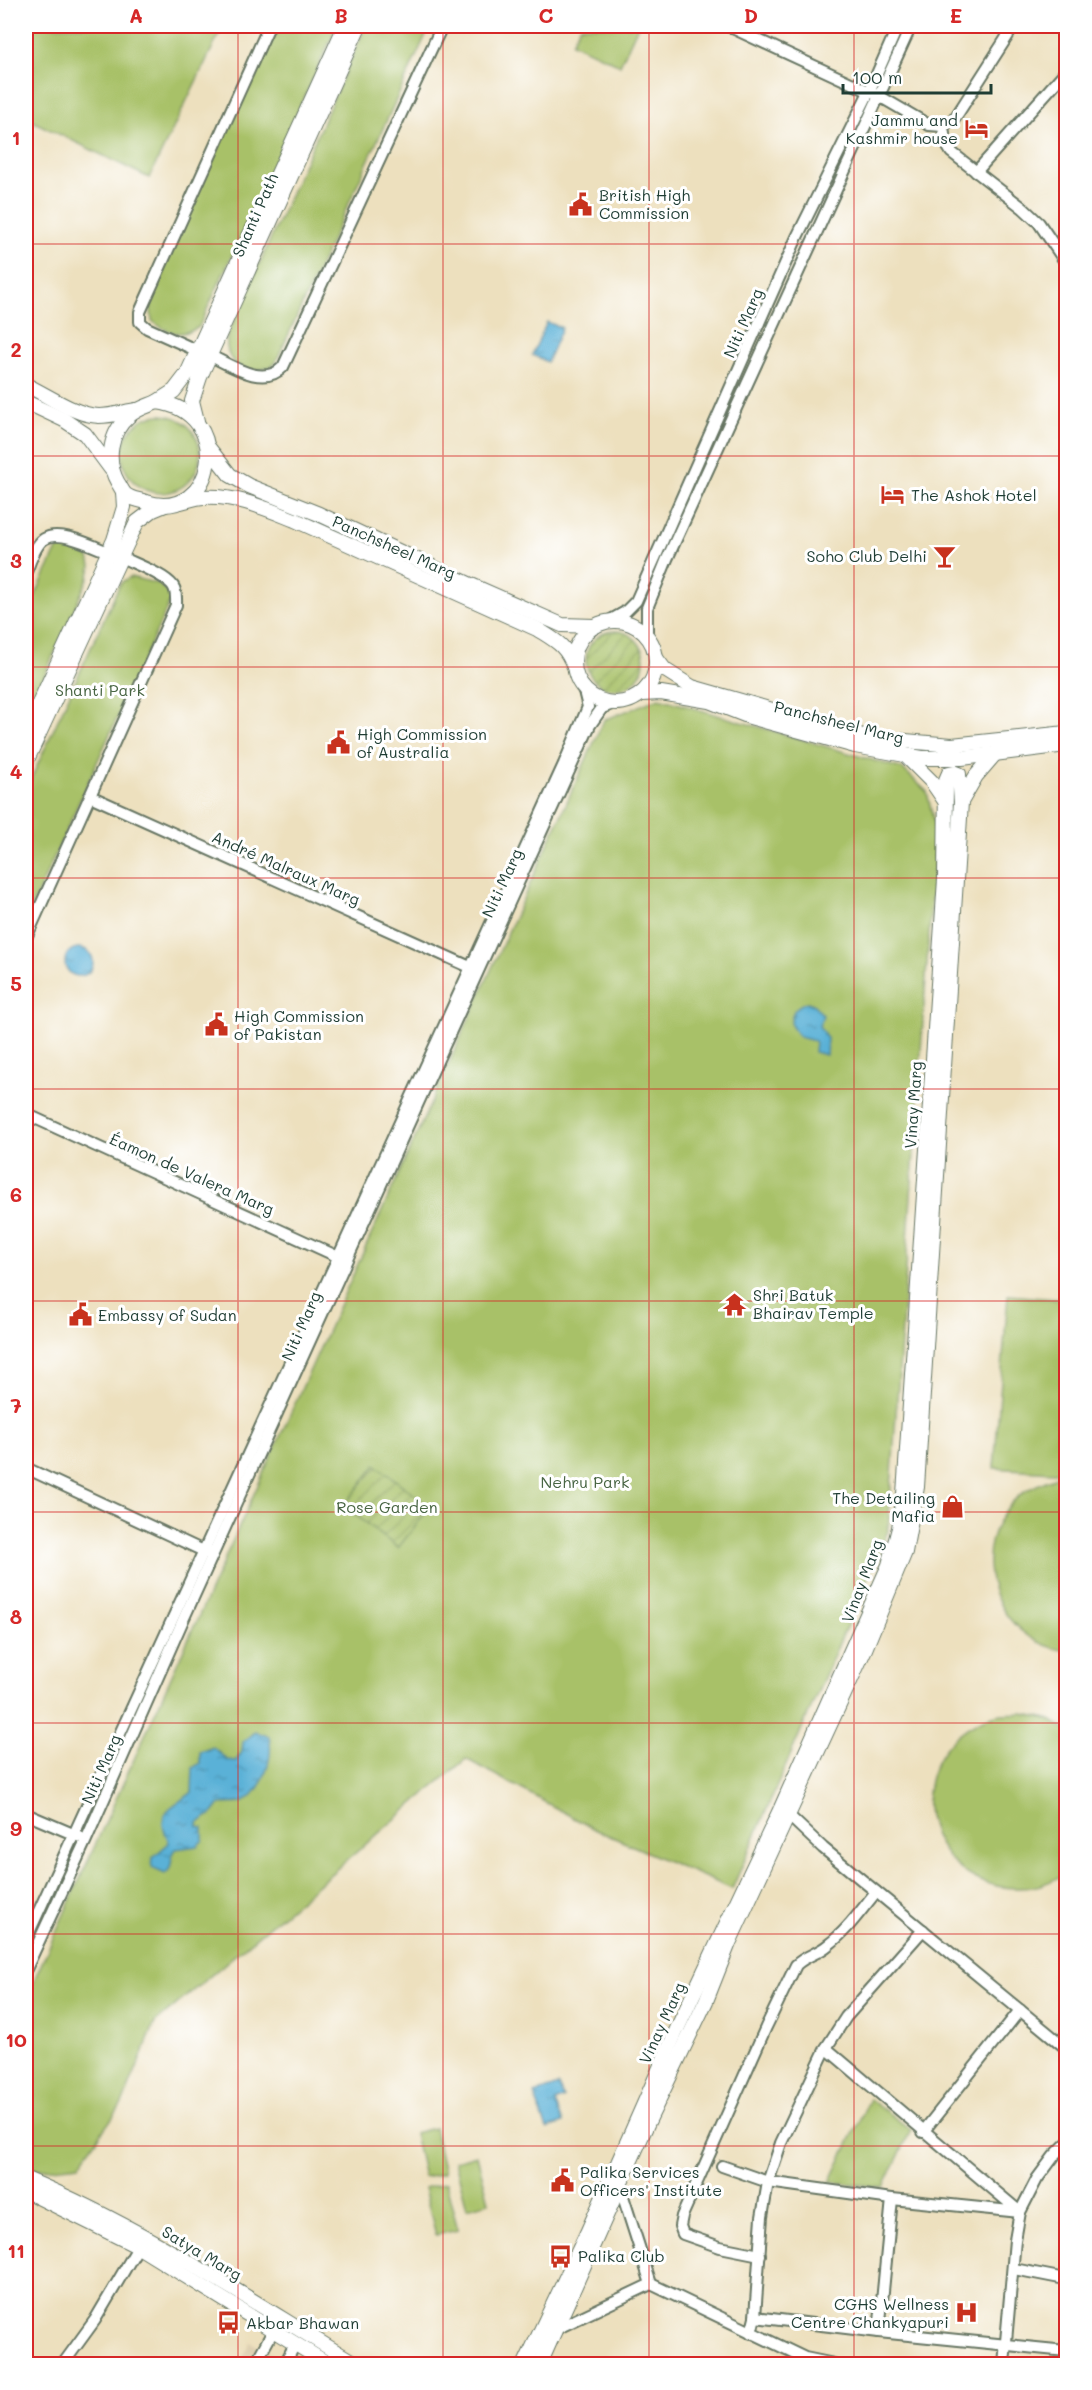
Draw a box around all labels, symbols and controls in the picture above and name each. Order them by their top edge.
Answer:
text: A [129,2,143,28]
text: B [334,2,348,28]
text: C [539,2,554,28]
text: D [744,2,758,28]
text: E [950,2,962,28]
scale bar [843,57,992,95]
text: 100 m [852,65,902,89]
place label: Jammu and Kashmir house [846,109,958,148]
hotel icon: Jammu and Kashmir house [963,116,989,142]
text: 1 [12,124,20,150]
street label: Shanti Path [227,170,282,260]
place label: British High Commission [599,184,690,223]
public building icon: British High Commission [568,191,594,217]
street label: Niti Marg [718,285,767,361]
text: 2 [10,336,22,362]
hotel icon: The Ashok Hotel [880,482,906,508]
place label: The Ashok Hotel [911,484,1037,505]
street label: Panchsheel Marg [329,510,459,583]
bar icon: Soho Club Delhi [932,543,958,569]
place label: Soho Club Delhi [807,545,927,566]
text: 3 [10,547,22,573]
park label: Shanti Park [55,679,145,700]
street label: Panchsheel Marg [772,695,906,748]
place label: High Commission of Australia [357,723,487,762]
public building icon: High Commission of Australia [326,730,352,756]
text: 4 [10,758,23,784]
street label: André Malraux Marg [209,825,364,910]
street label: Niti Marg [476,845,527,921]
text: 5 [10,970,22,996]
place label: High Commission of Pakistan [234,1005,364,1044]
public building icon: High Commission of Pakistan [203,1012,229,1038]
street label: Vinay Marg [899,1061,926,1149]
street label: Éamon de Valera Marg [107,1128,278,1219]
text: 6 [10,1181,22,1207]
place label: Shri Batuk Bhairav Temple [753,1284,874,1323]
street label: Niti Marg [276,1288,325,1364]
temple icon: Shri Batuk Bhairav Temple [722,1291,748,1317]
public building icon: Embassy of Sudan [67,1302,93,1328]
place label: Embassy of Sudan [98,1304,237,1325]
text: 7 [10,1392,22,1418]
park label: Nehru Park [541,1471,629,1492]
place label: The Detailing Mafia [832,1487,935,1526]
shop icon: The Detailing Mafia [940,1494,966,1520]
park label: Rose Garden [336,1496,438,1517]
street label: Vinay Marg [836,1536,887,1625]
text: 8 [10,1603,22,1629]
street label: Niti Marg [76,1731,125,1807]
text: 9 [10,1815,22,1841]
street label: Vinay Marg [634,1979,690,2067]
text: 10 [5,2026,27,2052]
place label: Palika Services Officers' Institute [580,2161,722,2200]
public building icon: Palika Services Officers' Institute [549,2168,575,2194]
street label: Satya Marg [158,2221,246,2285]
text: 11 [7,2237,25,2263]
bus stop icon: Palika Club [547,2243,573,2269]
place label: Palika Club [578,2245,665,2266]
place label: CGHS Wellness Centre Chankyapuri [791,2293,949,2332]
hospital icon: CGHS Wellness Centre Chankyapuri [954,2300,980,2326]
bus stop icon: Akbar Bhawan [215,2310,241,2336]
place label: Akbar Bhawan [246,2312,359,2333]

